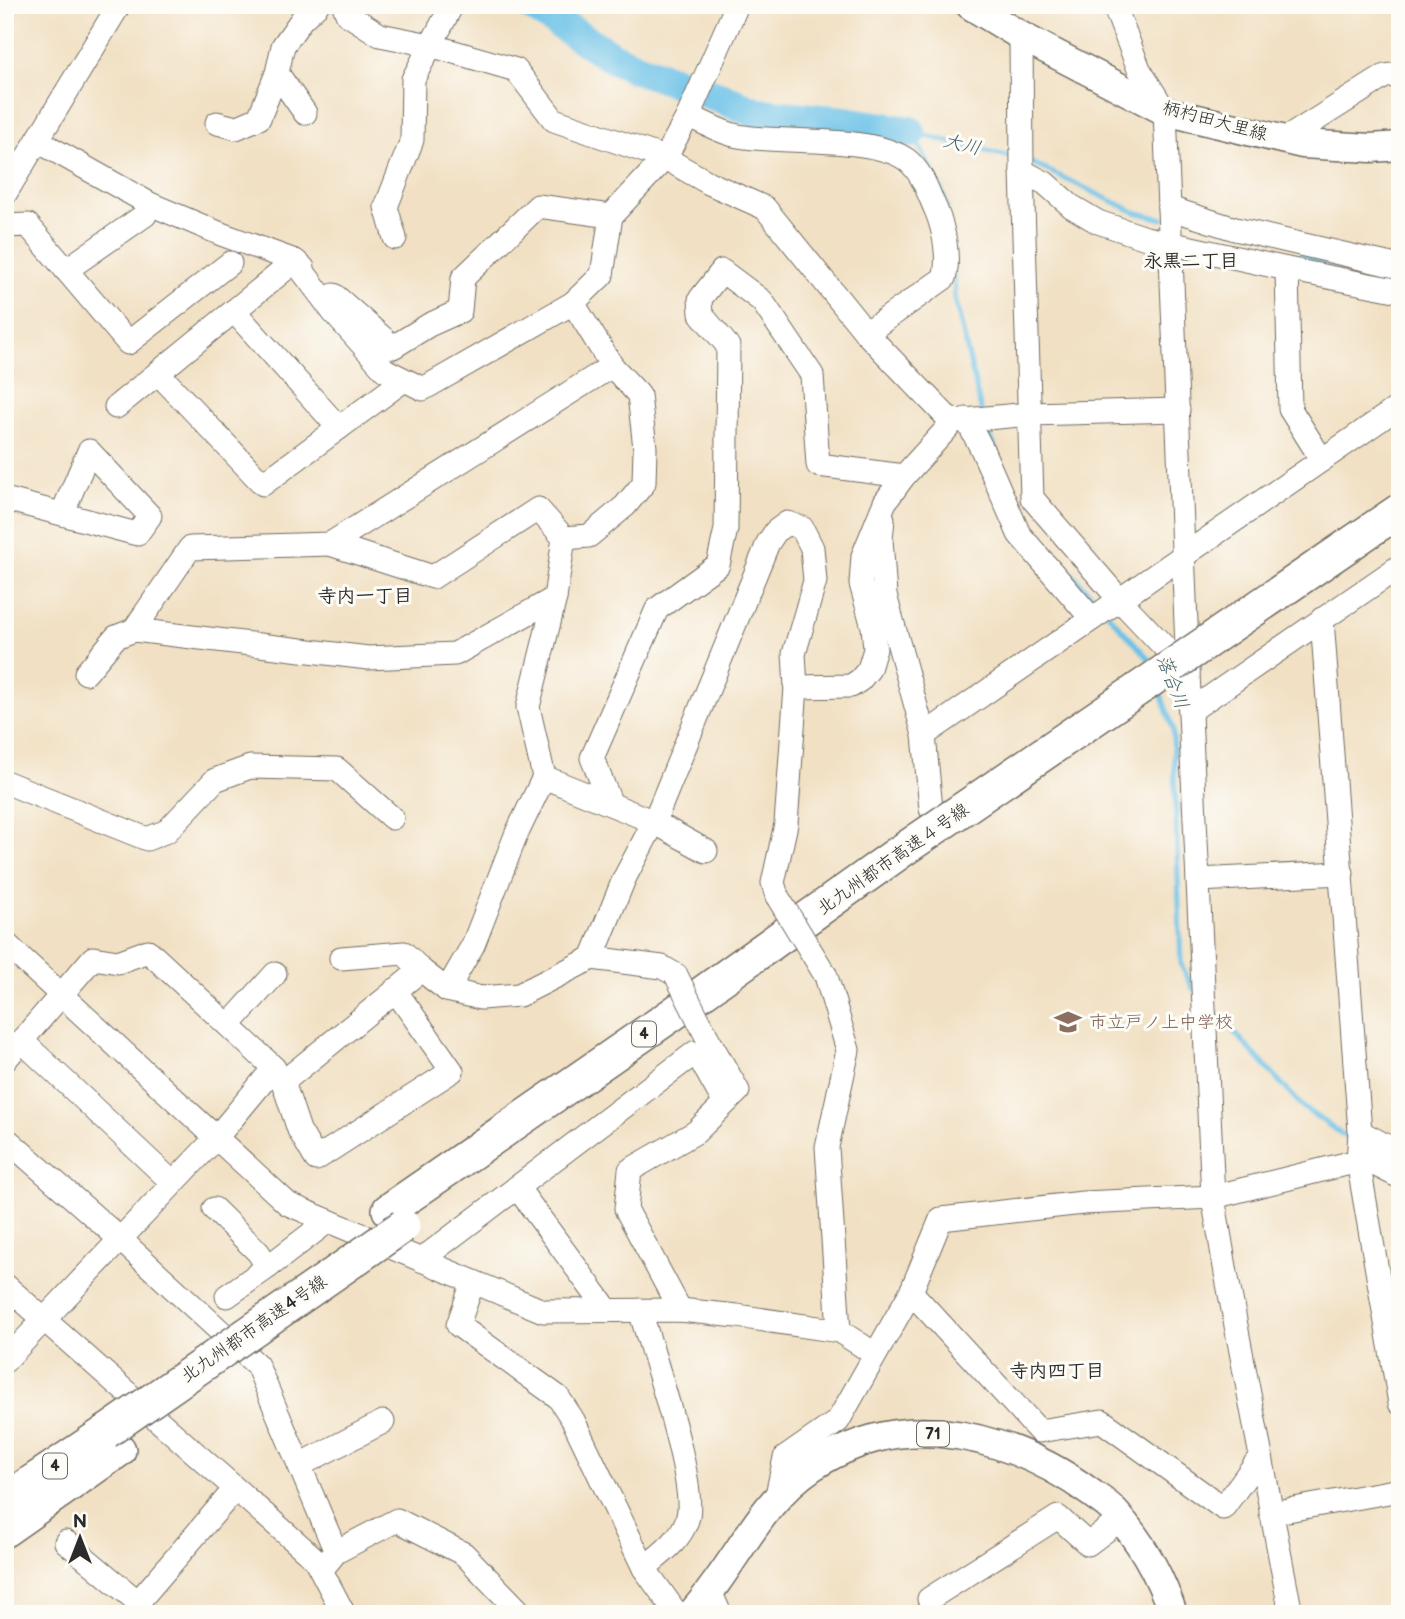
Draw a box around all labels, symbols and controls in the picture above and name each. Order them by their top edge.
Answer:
street label: 柄杓田大里線 [1160,97,1270,145]
water label: 大川 [941,129,983,161]
district label: 永黒二丁目 [1143,250,1239,273]
district label: 寺内一丁目 [317,585,413,608]
water label: 落合川 [1151,651,1193,713]
street label: 北九州都市高速４号線 [813,799,973,919]
school or university icon: 市立戸ノ上中学校 [1053,1007,1083,1037]
place label: 市立戸ノ上中学校 [1089,1012,1233,1033]
road number: 4 [632,1022,656,1046]
street label: 北九州都市高速4号線 [177,1271,331,1387]
district label: 寺内四丁目 [1009,1360,1105,1383]
road number: 71 [917,1422,949,1446]
road number: 4 [43,1454,67,1478]
north arrow [46,1504,116,1574]
text: N [73,1511,87,1534]

